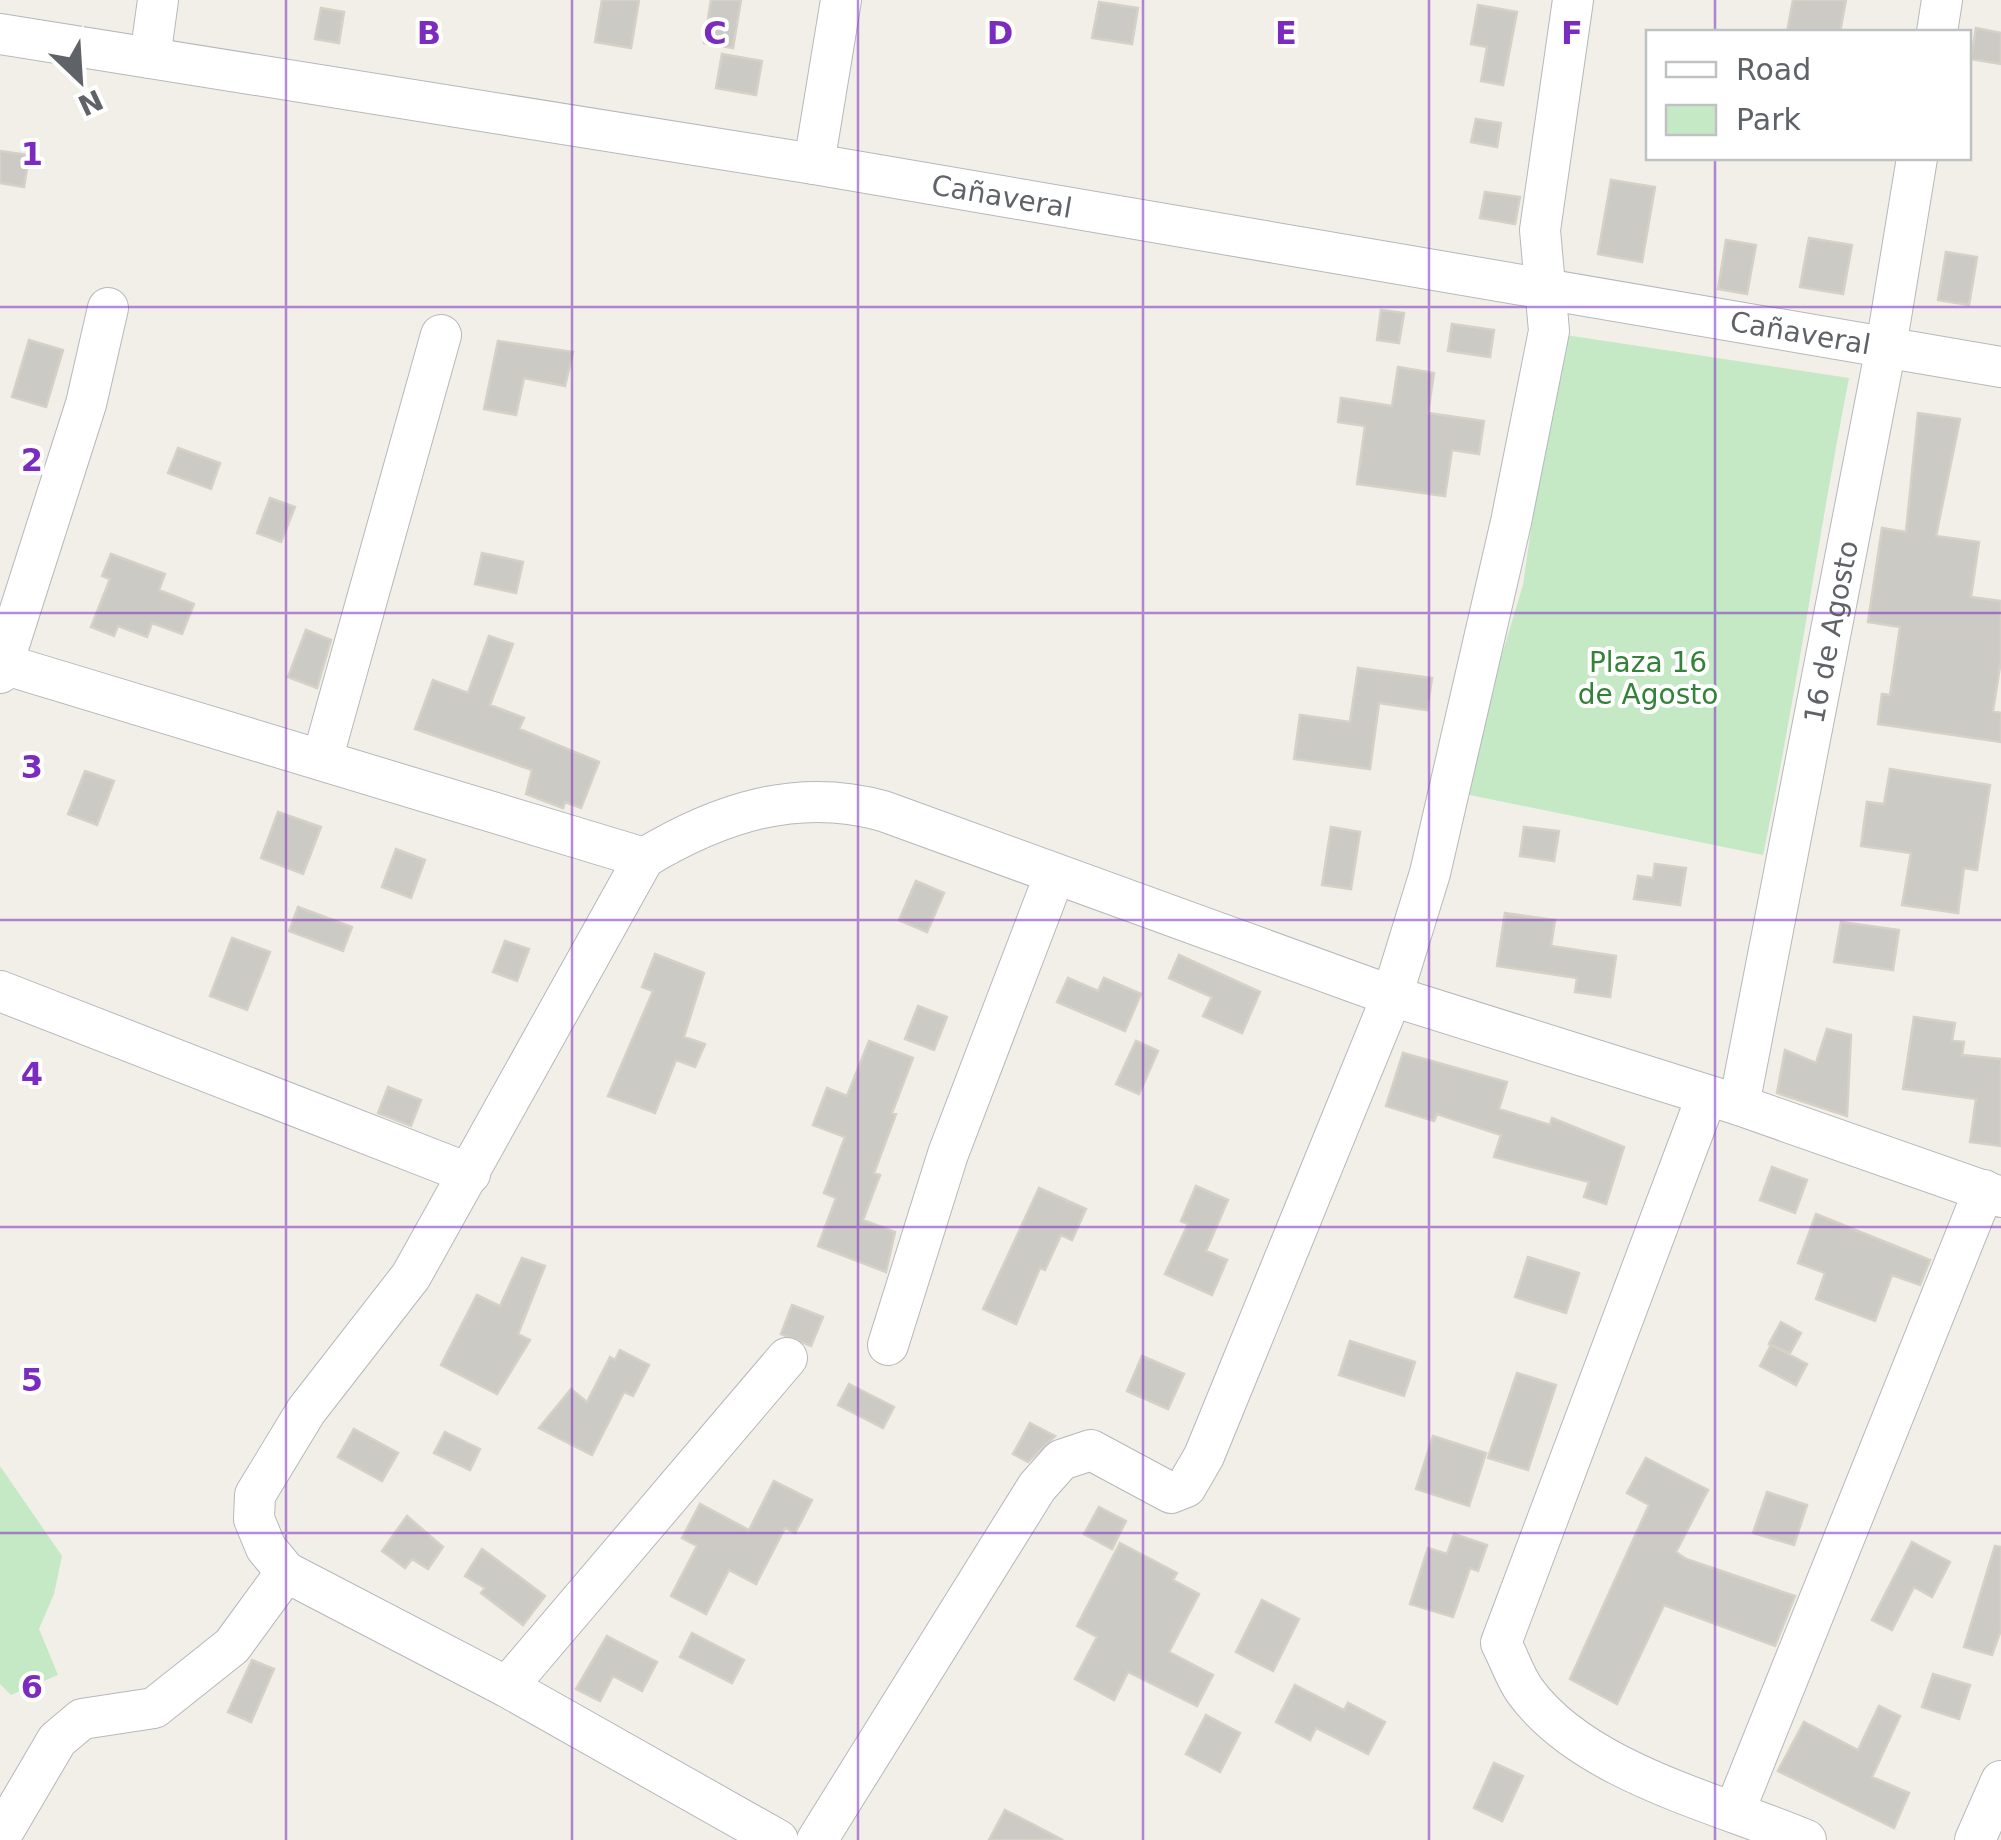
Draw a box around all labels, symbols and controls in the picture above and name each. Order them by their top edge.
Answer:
text: B [417,14,441,52]
text: C [703,14,727,52]
text: D [987,14,1013,52]
text: E [1275,14,1297,52]
text: F [1561,14,1583,52]
north arrow [30,30,130,130]
legend [1646,30,1971,160]
text: Road [1736,52,1811,87]
text: N [73,82,108,122]
text: Park [1736,102,1801,137]
text: 1 [21,135,43,173]
street label: Cañaveral [929,168,1075,225]
street label: Cañaveral [1728,305,1873,361]
text: 2 [21,441,43,479]
street label: 16 de Agosto [1797,538,1865,726]
park label: Plaza 16 de Agosto [1578,646,1718,711]
text: 3 [21,748,43,786]
text: 4 [21,1055,43,1093]
text: 5 [21,1361,43,1399]
text: 6 [21,1668,43,1706]

